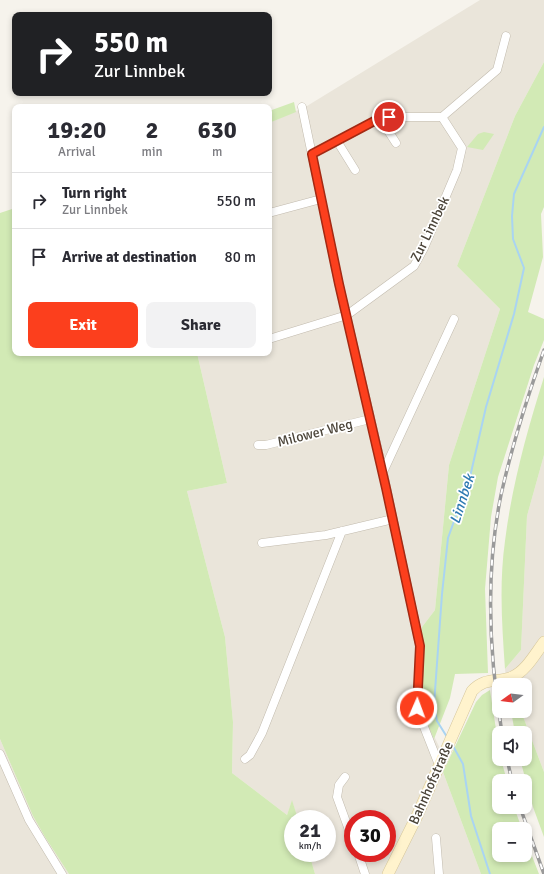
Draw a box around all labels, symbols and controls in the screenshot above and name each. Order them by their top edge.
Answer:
text: 550 m [94,26,168,60]
icon: right [28,28,80,80]
text: Zur Linnbek [94,60,185,82]
pin [372,100,406,134]
icon: arrive [378,106,400,128]
text: 19:20 [47,115,106,145]
text: 2 [146,115,158,145]
text: 630 [198,115,237,145]
text: Arrival [58,144,95,160]
text: min [142,144,163,160]
text: m [212,144,222,160]
text: Turn right [62,184,127,202]
icon: right [28,190,50,212]
text: 550 m [216,192,256,210]
street label: Zur Linnbek [407,193,453,265]
text: Zur Linnbek [62,202,128,218]
icon: arrive [28,246,50,268]
text: Arrive at destination [62,248,197,266]
text: 80 m [225,248,256,266]
button: Exit [28,302,138,348]
button: Share [146,302,256,348]
street label: Milower Weg [276,415,354,451]
water label: Linnbek [446,471,479,526]
north arrow [492,678,532,718]
map controls [492,678,532,862]
position arrow [396,687,438,729]
button: sound [492,726,532,766]
street label: Bahnhofstraße [405,739,457,827]
button: + [492,774,532,814]
speed limit sign: 30 [344,810,396,862]
text: 21 [299,818,321,843]
button: − [492,822,532,862]
text: km/h [299,840,321,852]

